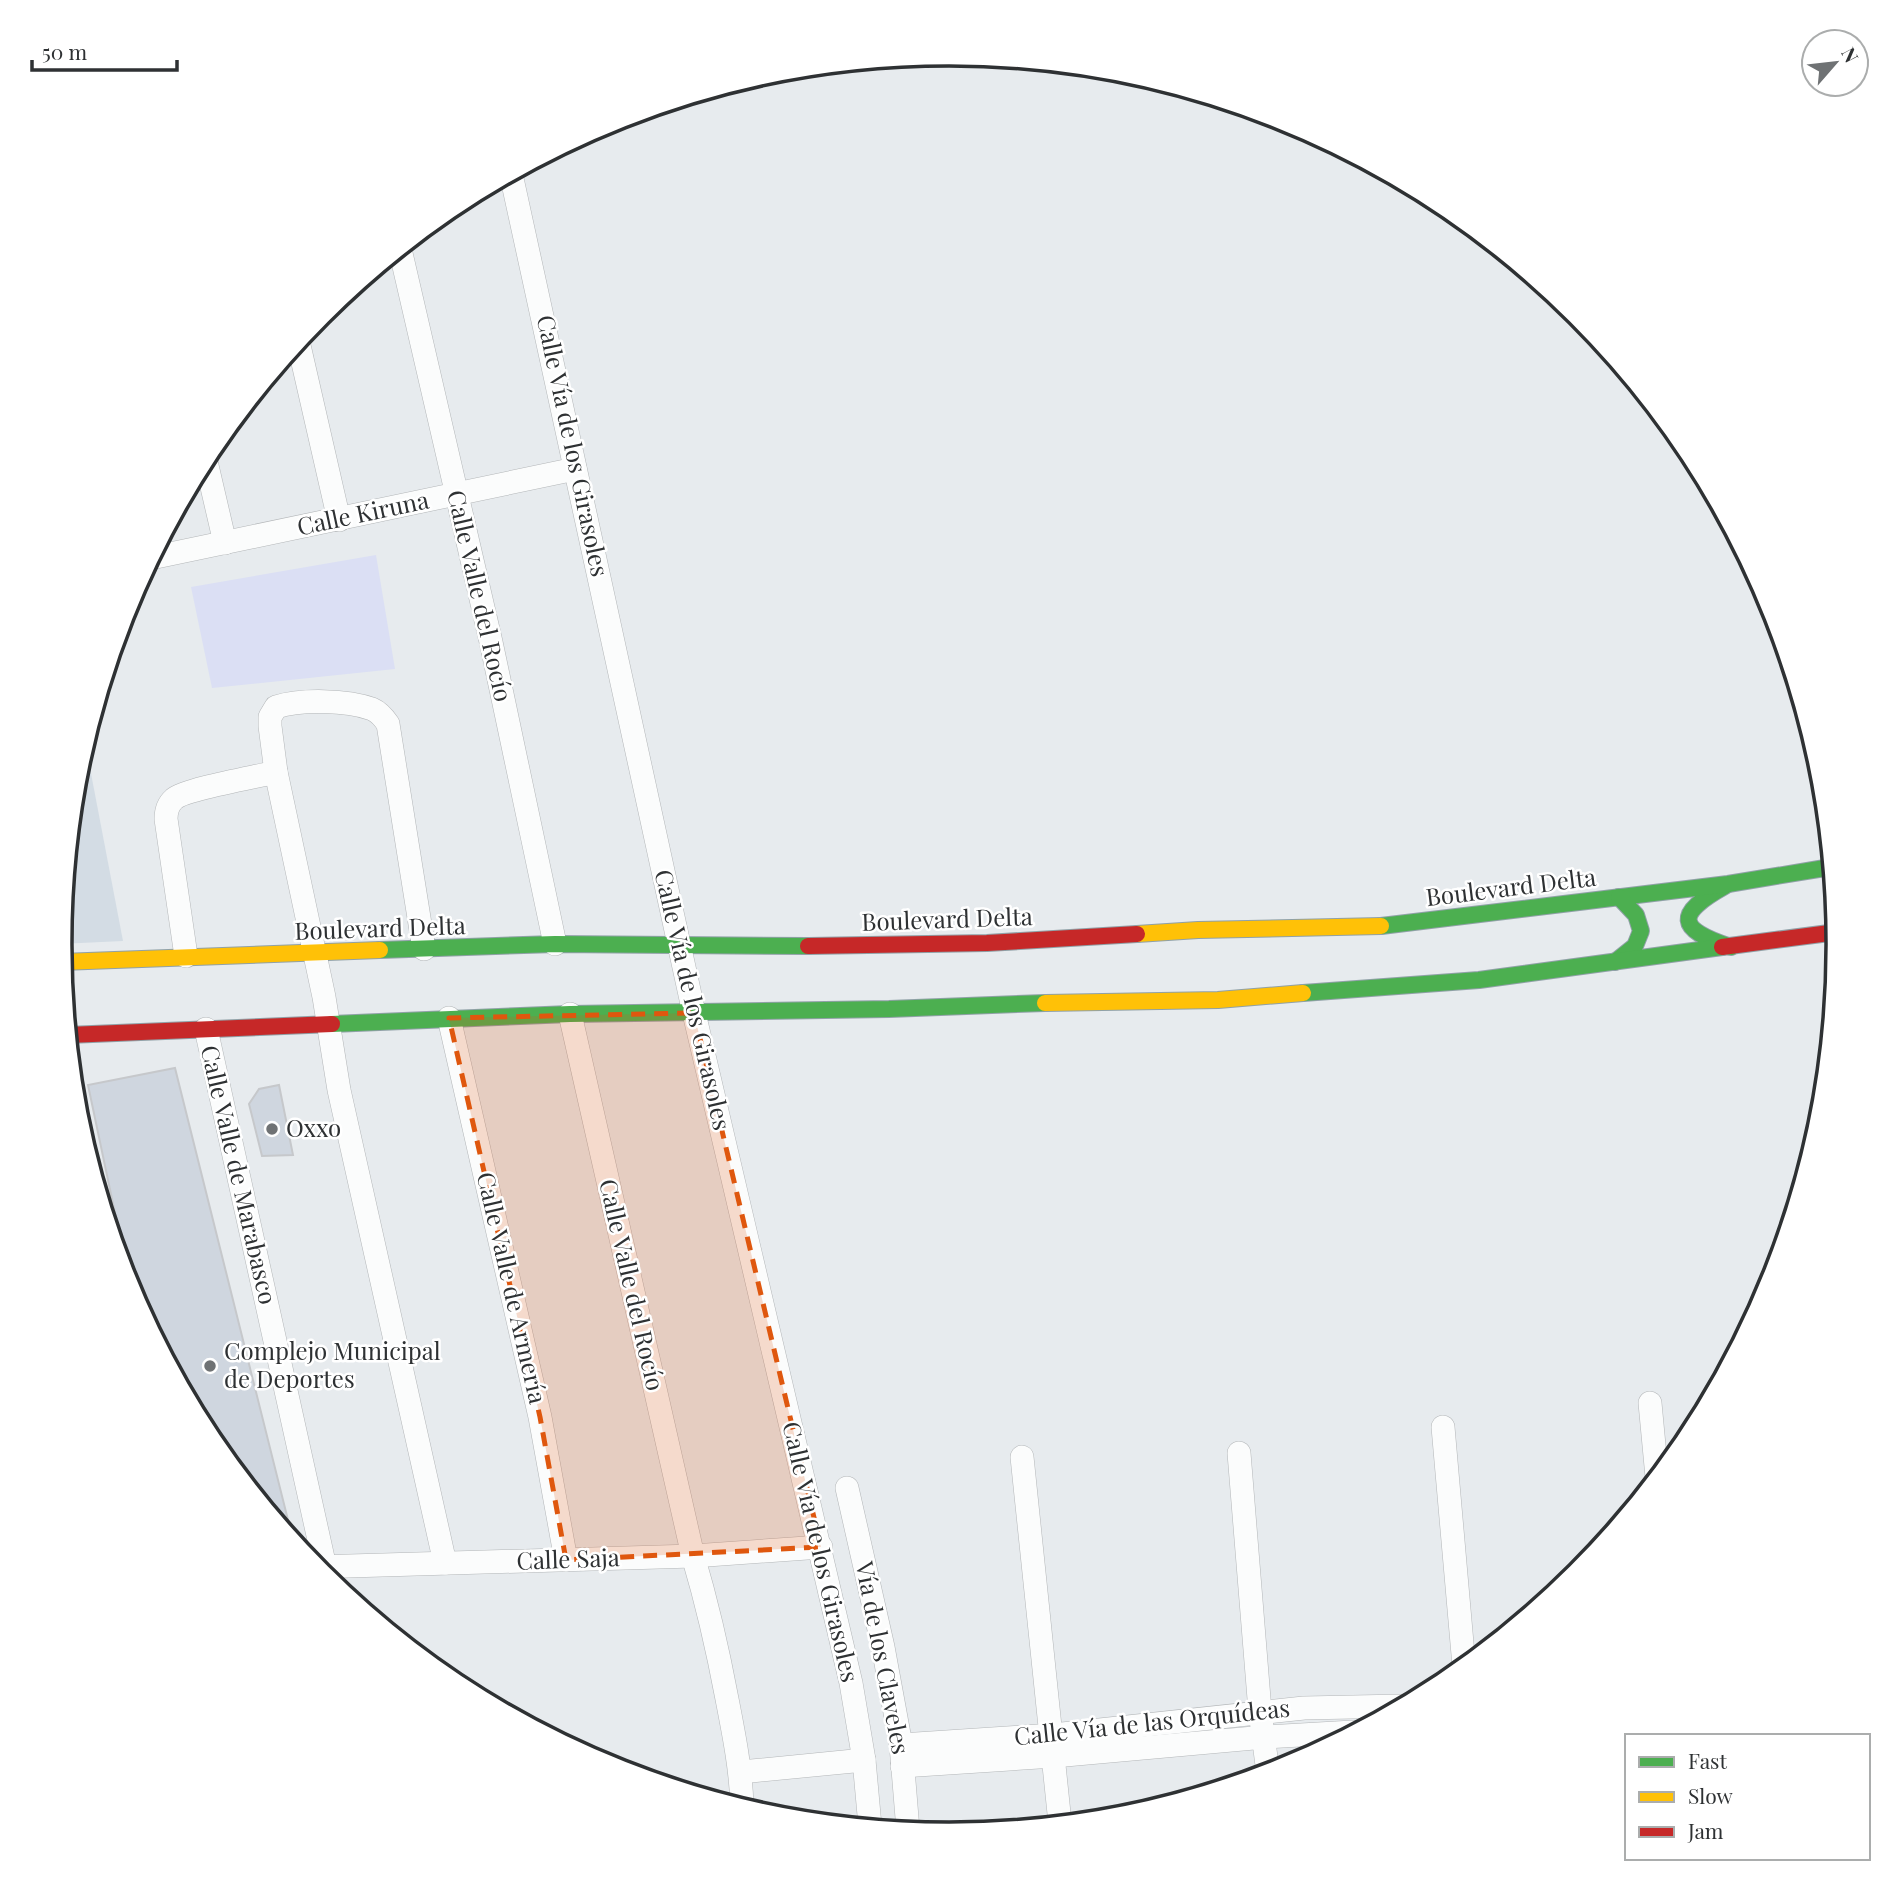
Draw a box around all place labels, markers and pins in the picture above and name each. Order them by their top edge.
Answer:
place label: Oxxo [286,1111,341,1143]
marker: Oxxo [264,1121,280,1137]
place label: Complejo Municipal de Deportes [224,1334,441,1394]
marker: Complejo Municipal de Deportes [202,1358,218,1374]

